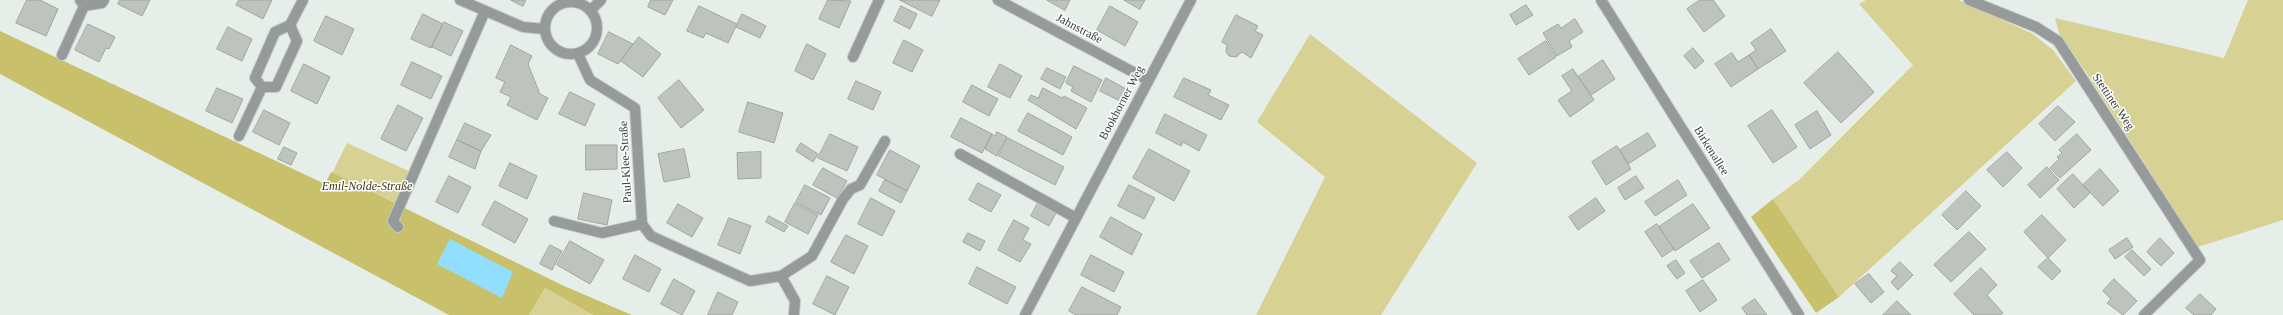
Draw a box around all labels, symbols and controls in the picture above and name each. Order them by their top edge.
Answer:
street label: Jahnstraße [1053,11,1105,47]
street label: Bookhorner Weg [1096,63,1148,143]
street label: Stettiner Weg [2089,71,2137,133]
street label: Paul-Klee-Straße [617,120,635,204]
street label: Birkenallee [1690,124,1732,178]
park label: Emil-Nolde-Straße [322,180,412,194]

